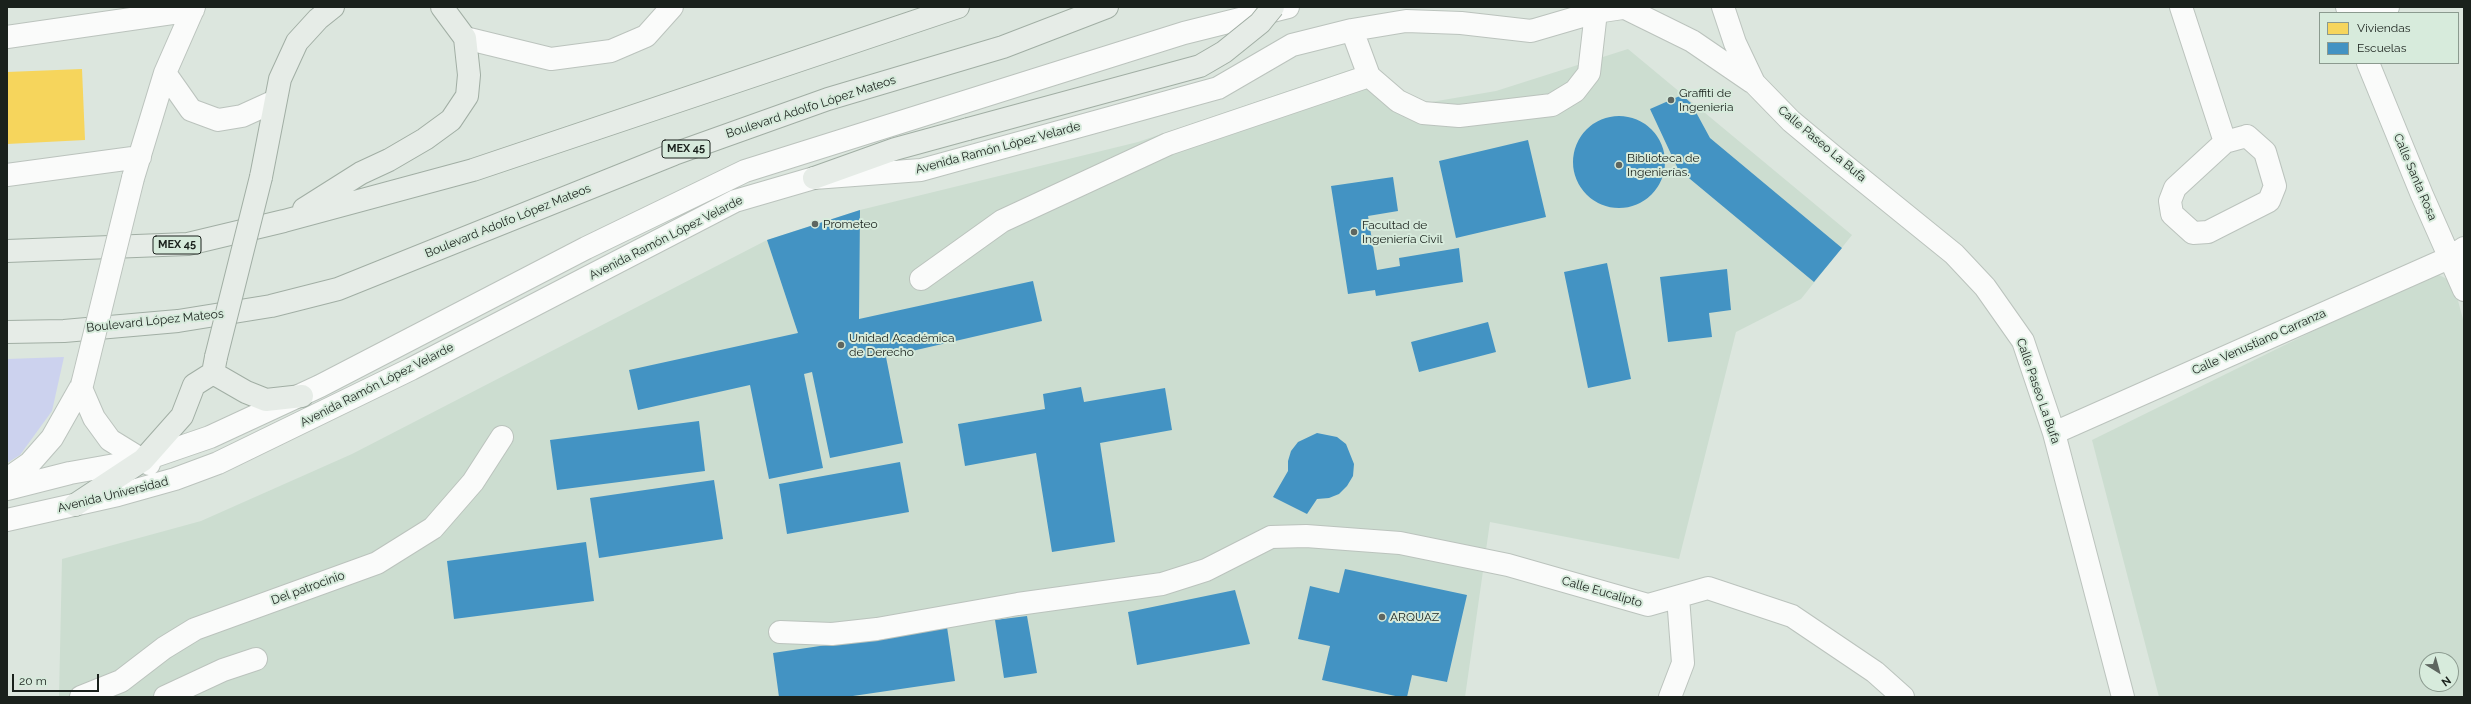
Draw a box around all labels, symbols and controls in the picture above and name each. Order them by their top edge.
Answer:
legend [2319,12,2459,64]
text: Viviendas [2357,21,2411,35]
text: Escuelas [2357,41,2406,55]
street label: Boulevard Adolfo López Mateos [724,73,898,141]
place label: Graffiti de Ingenieria [1679,86,1733,114]
marker: Graffiti de Ingenieria [1666,95,1676,105]
street label: Calle Paseo La Bufa [1775,103,1869,185]
street label: Avenida Ramón López Velarde [914,119,1082,177]
street label: Calle Santa Rosa [2390,131,2440,223]
road number: MEX 45 [662,140,710,158]
place label: Biblioteca de Ingenierías. [1627,151,1700,179]
marker: Biblioteca de Ingenierías. [1614,160,1624,170]
street label: Boulevard Adolfo López Mateos [423,181,593,261]
street label: Avenida Ramón López Velarde [587,193,745,283]
place label: Prometeo [823,217,878,231]
place label: Facultad de Ingeniería Civil [1362,218,1443,246]
marker: Prometeo [810,219,820,229]
marker: Facultad de Ingeniería Civil [1349,227,1359,237]
road number: MEX 45 [153,236,201,254]
street label: Calle Venustiano Carranza [2190,306,2328,378]
street label: Boulevard López Mateos [86,307,224,335]
place label: Unidad Académica de Derecho [849,331,954,359]
street label: Calle Paseo La Bufa [2013,336,2063,446]
street label: Avenida Ramón López Velarde [298,340,456,430]
marker: Unidad Académica de Derecho [836,340,846,350]
street label: Avenida Universidad [56,474,170,516]
street label: Del patrocinio [269,568,347,608]
street label: Calle Eucalipto [1560,574,1644,610]
place label: ARQUAZ [1390,610,1439,624]
marker: ARQUAZ [1377,612,1387,622]
north arrow [2419,652,2459,692]
scale bar [14,666,101,692]
text: N [2439,673,2453,689]
text: 20 m [19,674,47,688]

